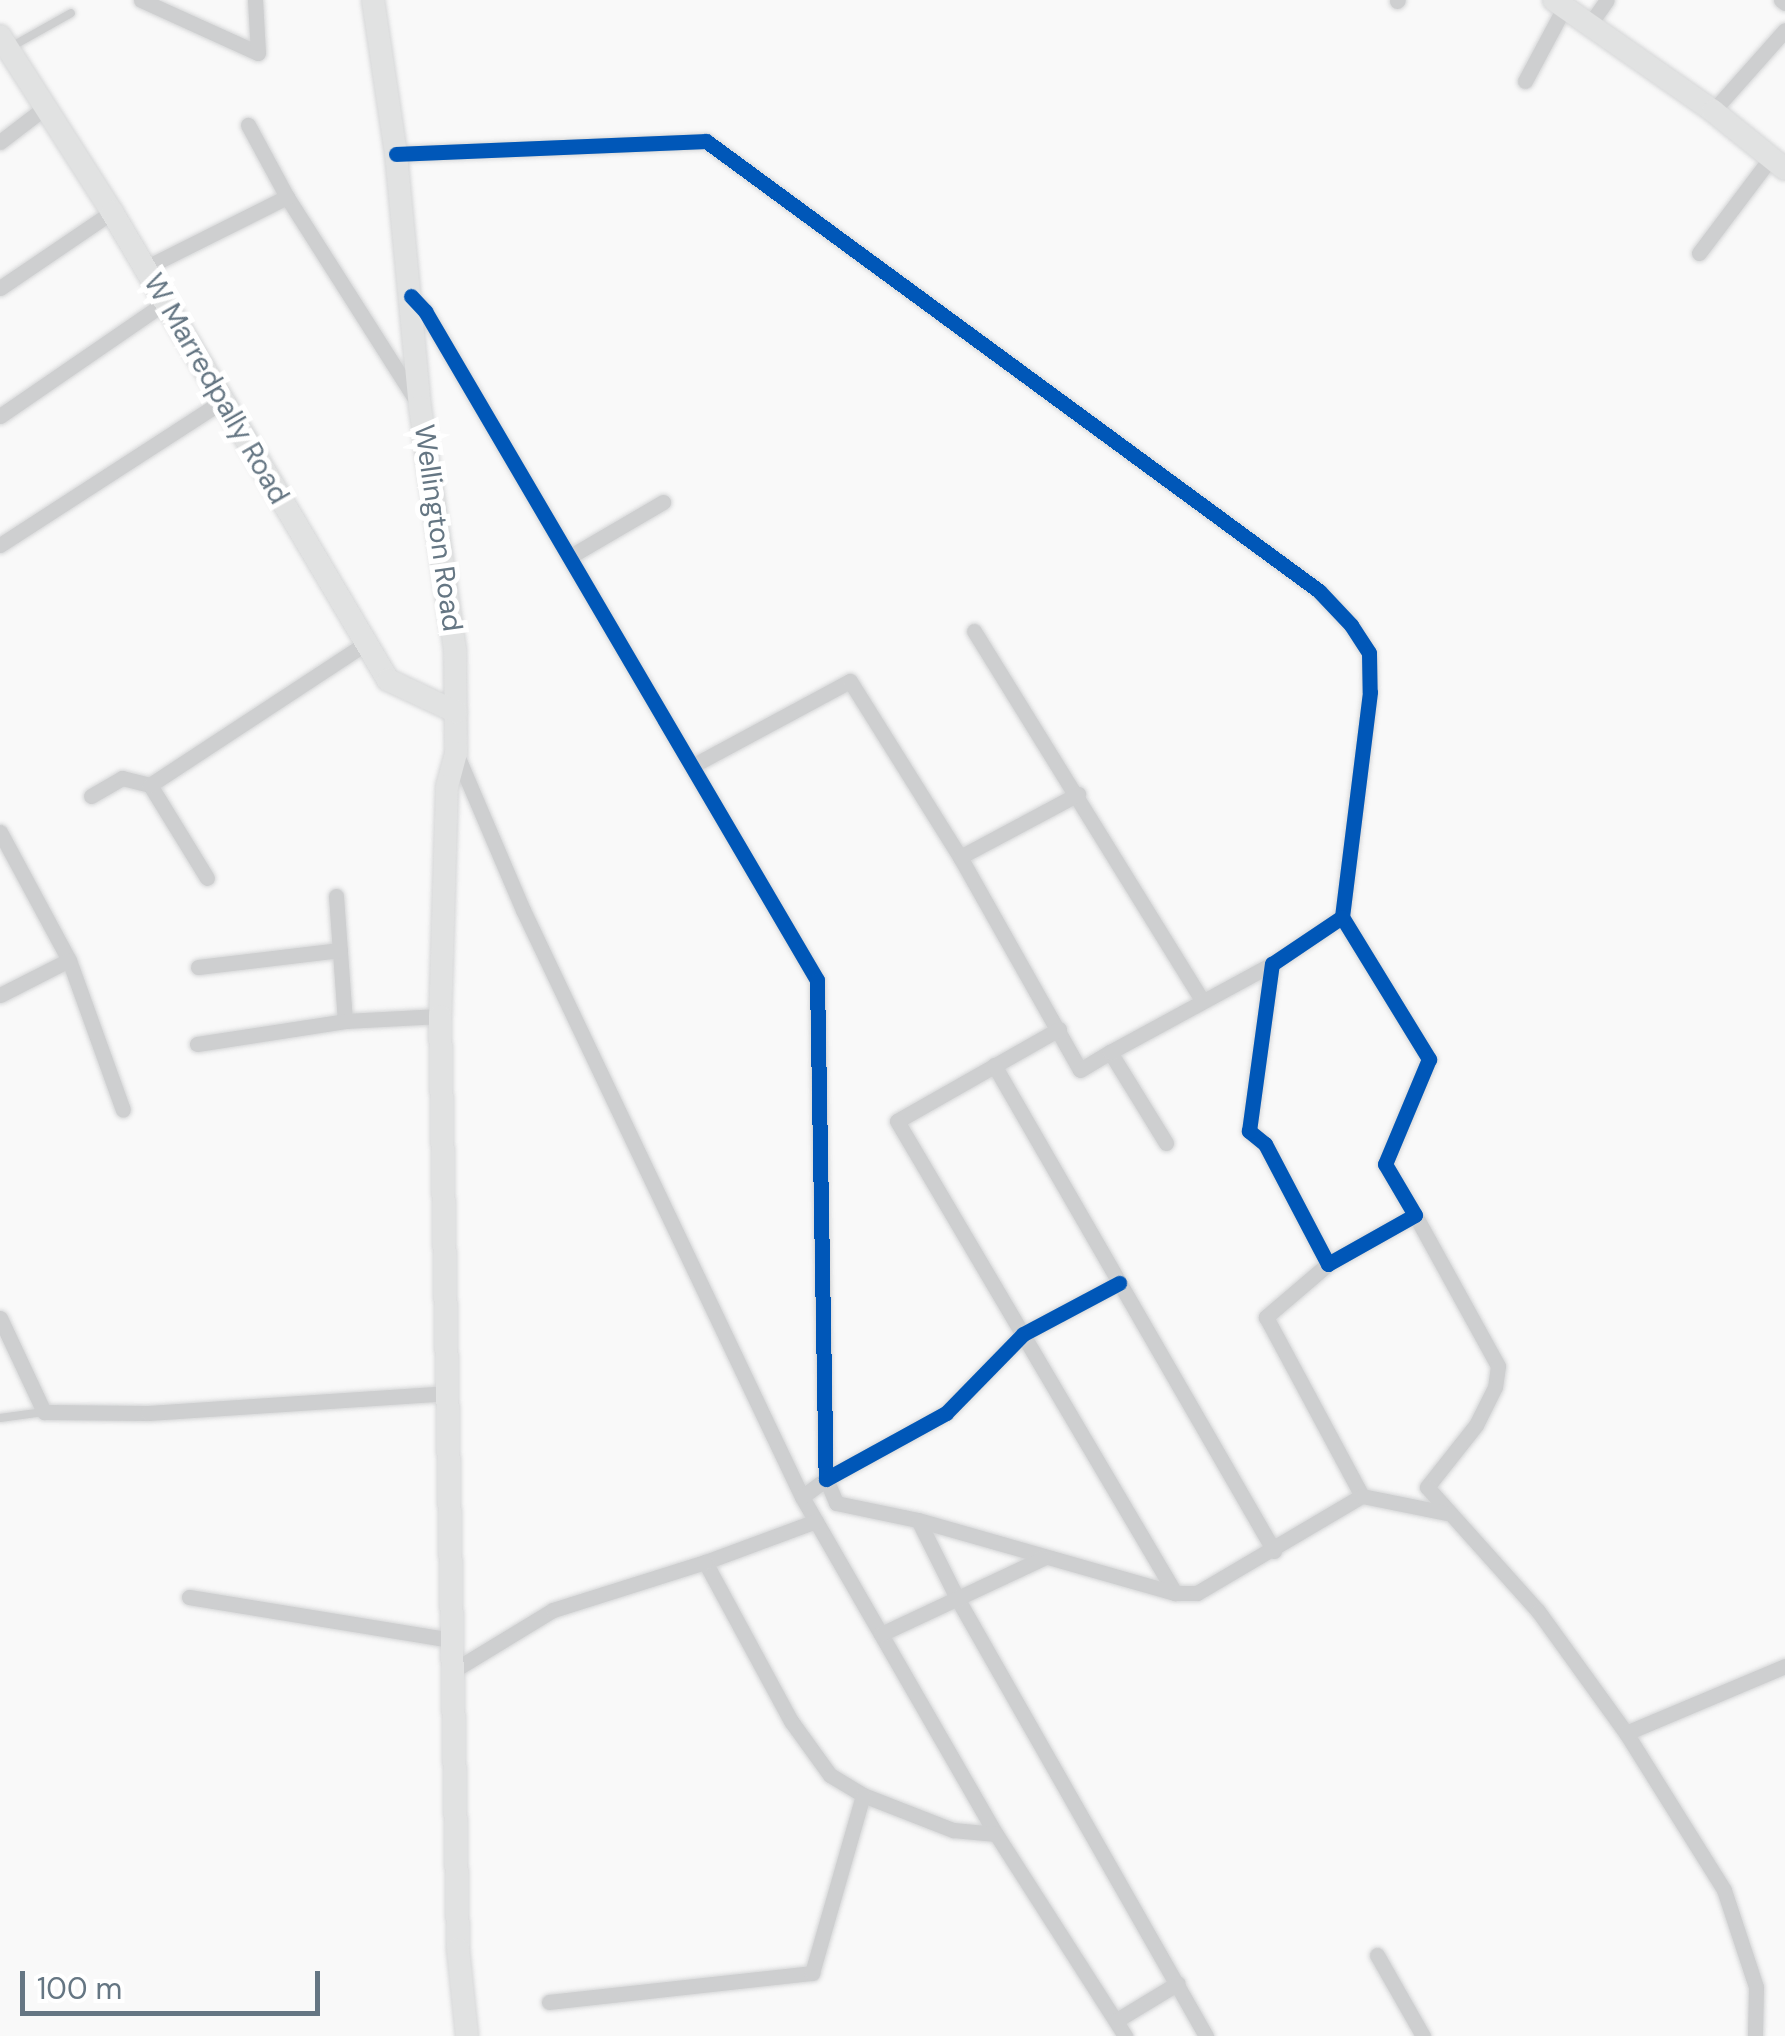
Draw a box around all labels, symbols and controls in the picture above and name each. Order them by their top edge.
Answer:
street label: W Marredpally Road [136,268,296,510]
street label: Wellington Road [407,422,469,634]
scale bar [25,1951,325,2013]
text: 100 m [37,1969,122,2008]

